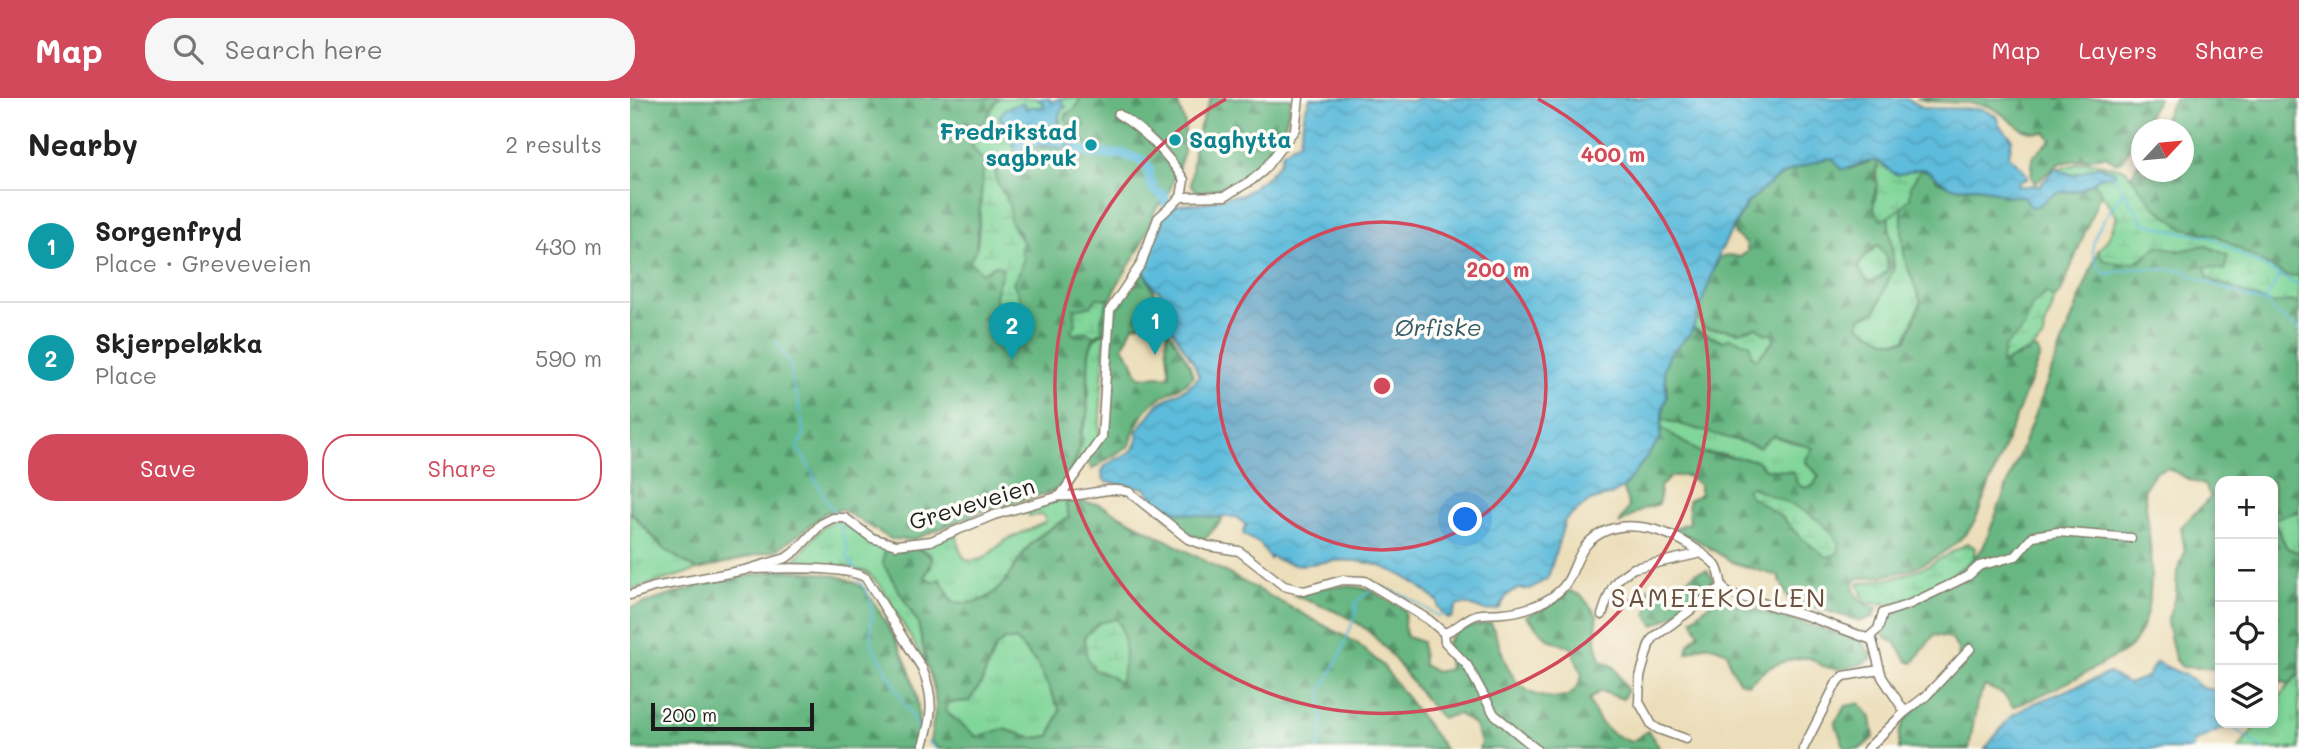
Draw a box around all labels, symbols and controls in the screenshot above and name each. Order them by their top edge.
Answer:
search box [145,18,635,81]
text: Map [35,28,103,71]
icon: search [169,30,207,68]
text: Search here [225,32,383,66]
text: Map [1992,34,2040,65]
text: Layers [2078,34,2157,65]
text: Share [2195,34,2264,65]
place label: Fredrikstad sagbruk [939,116,1077,172]
north arrow [2131,119,2194,182]
text: Nearby [28,124,138,164]
place label: Saghytta [1189,124,1292,154]
text: 2 results [505,129,602,159]
marker: Saghytta [1167,132,1183,148]
marker: Fredrikstad sagbruk [1083,137,1099,153]
text: 400 m [1581,140,1645,167]
text: Sorgenfryd [95,214,242,248]
text: 1 [46,231,56,261]
text: 430 m [535,231,602,261]
text: Place · Greveveien [95,248,311,278]
text: 200 m [1467,255,1529,282]
pin: 1 [1132,297,1178,355]
pin: 2 [989,302,1035,360]
water label: Ørfiske [1395,311,1482,342]
text: Skjerpeløkka [95,326,263,360]
text: 2 [45,343,57,373]
text: 590 m [535,343,602,373]
text: Place [95,360,157,390]
centre of rings [1370,374,1394,398]
button: Save [28,434,308,501]
button: Share [322,434,602,501]
street label: Greveveien [905,470,1038,536]
map controls [2215,476,2278,728]
button: + [2215,476,2278,539]
your location [1448,502,1482,536]
button: − [2215,539,2278,602]
district label: SAMEIEKOLLEN [1611,580,1827,614]
button: locate [2215,602,2278,665]
button: layers [2215,665,2278,728]
scale bar [651,700,814,732]
text: 200 m [662,702,717,727]

